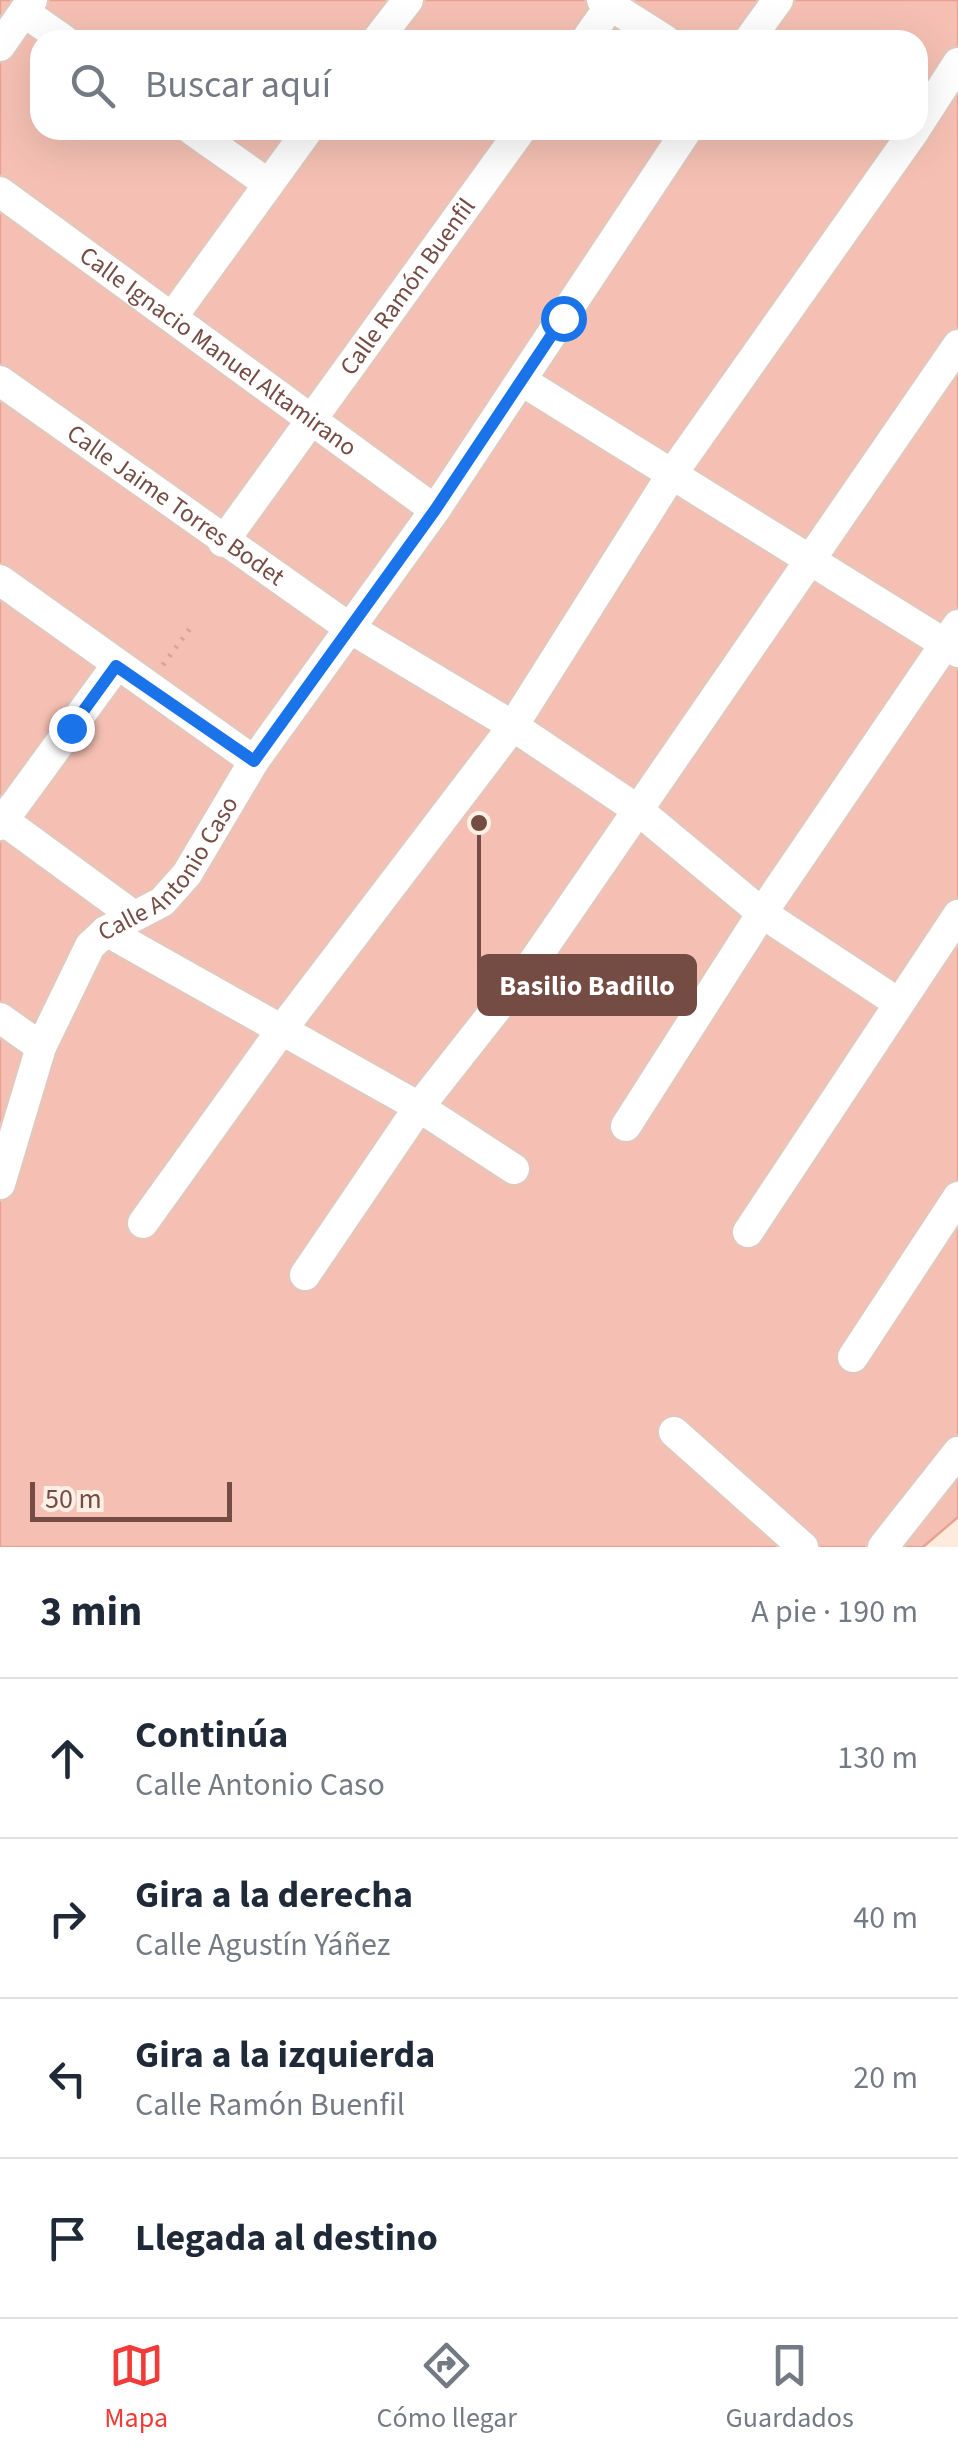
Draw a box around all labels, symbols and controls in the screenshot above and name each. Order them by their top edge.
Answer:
search box [30,30,928,140]
icon: search [65,58,120,113]
text: Buscar aquí [145,58,331,112]
street label: Calle Ramón Buenfil [331,191,484,383]
street label: Calle Ignacio Manuel Altamirano [72,238,364,465]
route start [541,296,587,342]
street label: Calle Jaime Torres Bodet [59,416,292,595]
route end [49,706,95,752]
street label: Calle Antonio Caso [92,789,247,950]
callout: Basilio Badillo [479,956,695,1014]
text: Basilio Badillo [499,966,675,1006]
scale bar [30,1477,232,1522]
text: 50 m [45,1479,102,1519]
text: 3 min [40,1582,142,1642]
text: A pie · 190 m [751,1589,918,1635]
text: Continúa [135,1708,288,1762]
icon: ahead [40,1731,95,1786]
text: 130 m [837,1735,918,1781]
text: Calle Antonio Caso [135,1762,385,1808]
text: Gira a la derecha [135,1868,413,1922]
icon: right [40,1891,95,1946]
text: 40 m [853,1895,918,1941]
text: Calle Agustín Yáñez [135,1922,390,1968]
text: Gira a la izquierda [135,2028,435,2082]
icon: left [40,2051,95,2106]
text: 20 m [853,2055,918,2101]
text: Calle Ramón Buenfil [135,2082,405,2128]
icon: arrive [40,2211,95,2266]
text: Llegada al destino [135,2211,438,2265]
tab: Mapa [104,2338,168,2438]
tab: Cómo llegar [377,2338,517,2438]
tab: Guardados [726,2338,854,2438]

